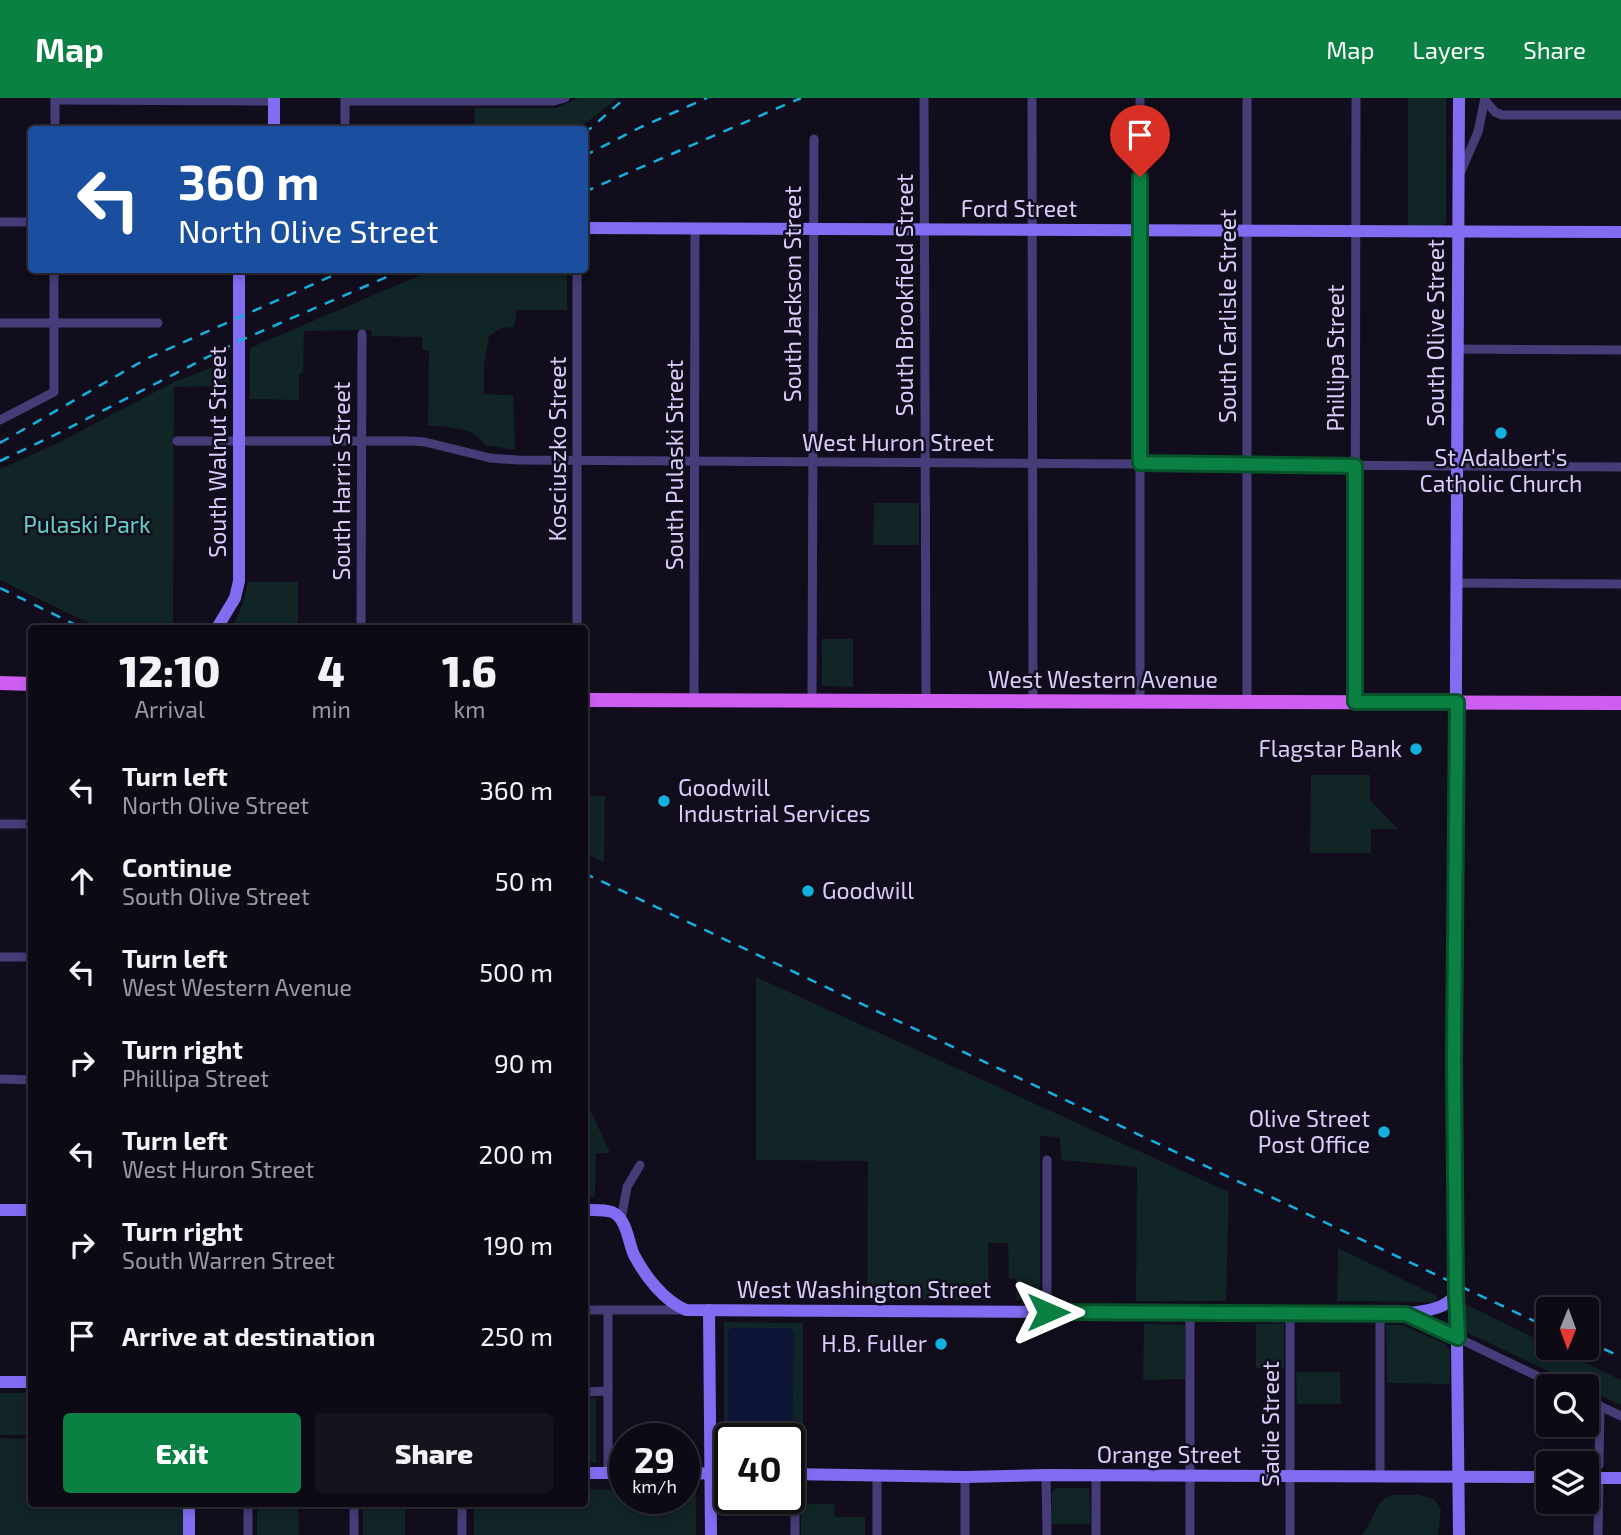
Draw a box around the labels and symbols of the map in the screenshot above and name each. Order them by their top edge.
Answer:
pin [1110,105,1170,177]
street label: South Brookfield Street [890,173,918,416]
street label: South Jackson Street [778,186,806,402]
street label: Ford Street [961,194,1077,222]
street label: South Carlisle Street [1213,209,1241,423]
street label: South Olive Street [1421,239,1449,427]
street label: Phillipa Street [1321,284,1349,432]
street label: South Walnut Street [203,346,231,558]
street label: Kosciuszko Street [543,356,571,542]
street label: South Pulaski Street [660,359,688,570]
street label: South Harris Street [327,381,355,581]
marker: St Adalbert's Catholic Church [1493,425,1509,441]
street label: West Huron Street [802,428,994,456]
place label: St Adalbert's Catholic Church [1420,443,1582,497]
park label: Pulaski Park [23,510,151,538]
street label: West Western Avenue [988,665,1218,693]
place label: Flagstar Bank [1258,734,1402,762]
marker: Flagstar Bank [1408,741,1424,757]
place label: Goodwill Industrial Services [678,773,871,827]
marker: Goodwill Industrial Services [656,793,672,809]
place label: Goodwill [822,876,914,904]
marker: Goodwill [800,883,816,899]
place label: Olive Street Post Office [1249,1104,1370,1158]
marker: Olive Street Post Office [1376,1124,1392,1140]
street label: West Washington Street [737,1275,991,1303]
position arrow [1011,1275,1085,1349]
north arrow [1536,1297,1600,1360]
place label: H.B. Fuller [821,1329,927,1357]
marker: H.B. Fuller [933,1336,949,1352]
street label: Sadie Street [1256,1361,1284,1487]
speed limit sign: 40 [714,1423,805,1514]
street label: Orange Street [1097,1440,1242,1468]

